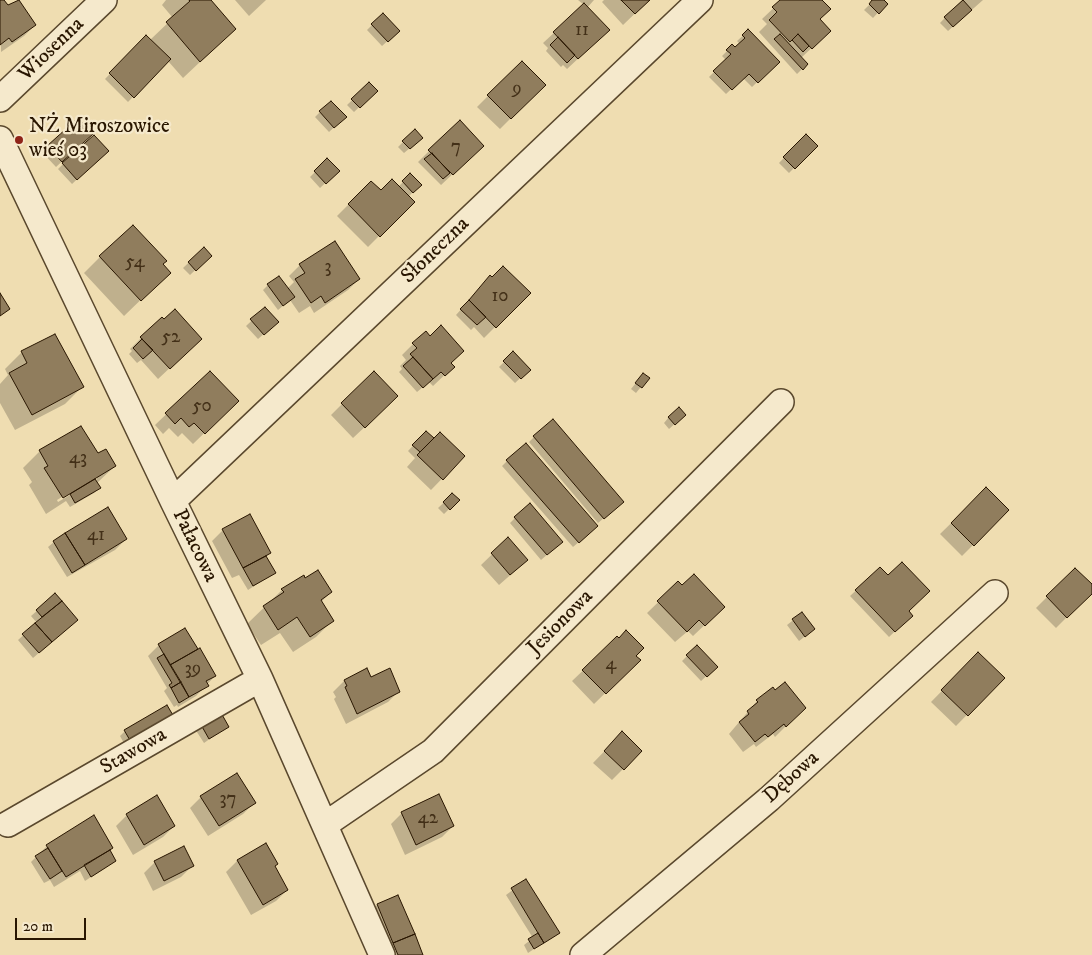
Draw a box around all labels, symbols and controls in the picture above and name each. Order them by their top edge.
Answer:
street label: Wiosenna [14,13,90,87]
house number: 11 [575,20,589,42]
house number: 9 [512,79,522,101]
place label: NŻ Miroszowice wieś 03 [29,115,170,165]
marker: NŻ Miroszowice wieś 03 [13,134,25,146]
house number: 7 [451,137,461,159]
street label: Słoneczna [397,212,475,290]
house number: 54 [125,252,145,274]
house number: 3 [324,257,332,279]
house number: 10 [491,286,509,308]
house number: 52 [162,327,180,349]
house number: 50 [192,396,212,418]
house number: 43 [69,448,87,470]
street label: Pałacowa [166,505,222,587]
house number: 41 [87,525,105,547]
street label: Jesionowa [523,585,599,661]
house number: 4 [606,654,616,676]
house number: 39 [185,659,201,681]
street label: Stawowa [96,723,172,781]
street label: Dębowa [759,746,825,810]
house number: 37 [219,789,237,811]
house number: 42 [418,808,438,830]
scale bar [18,908,89,940]
text: 20 m [23,917,53,936]

